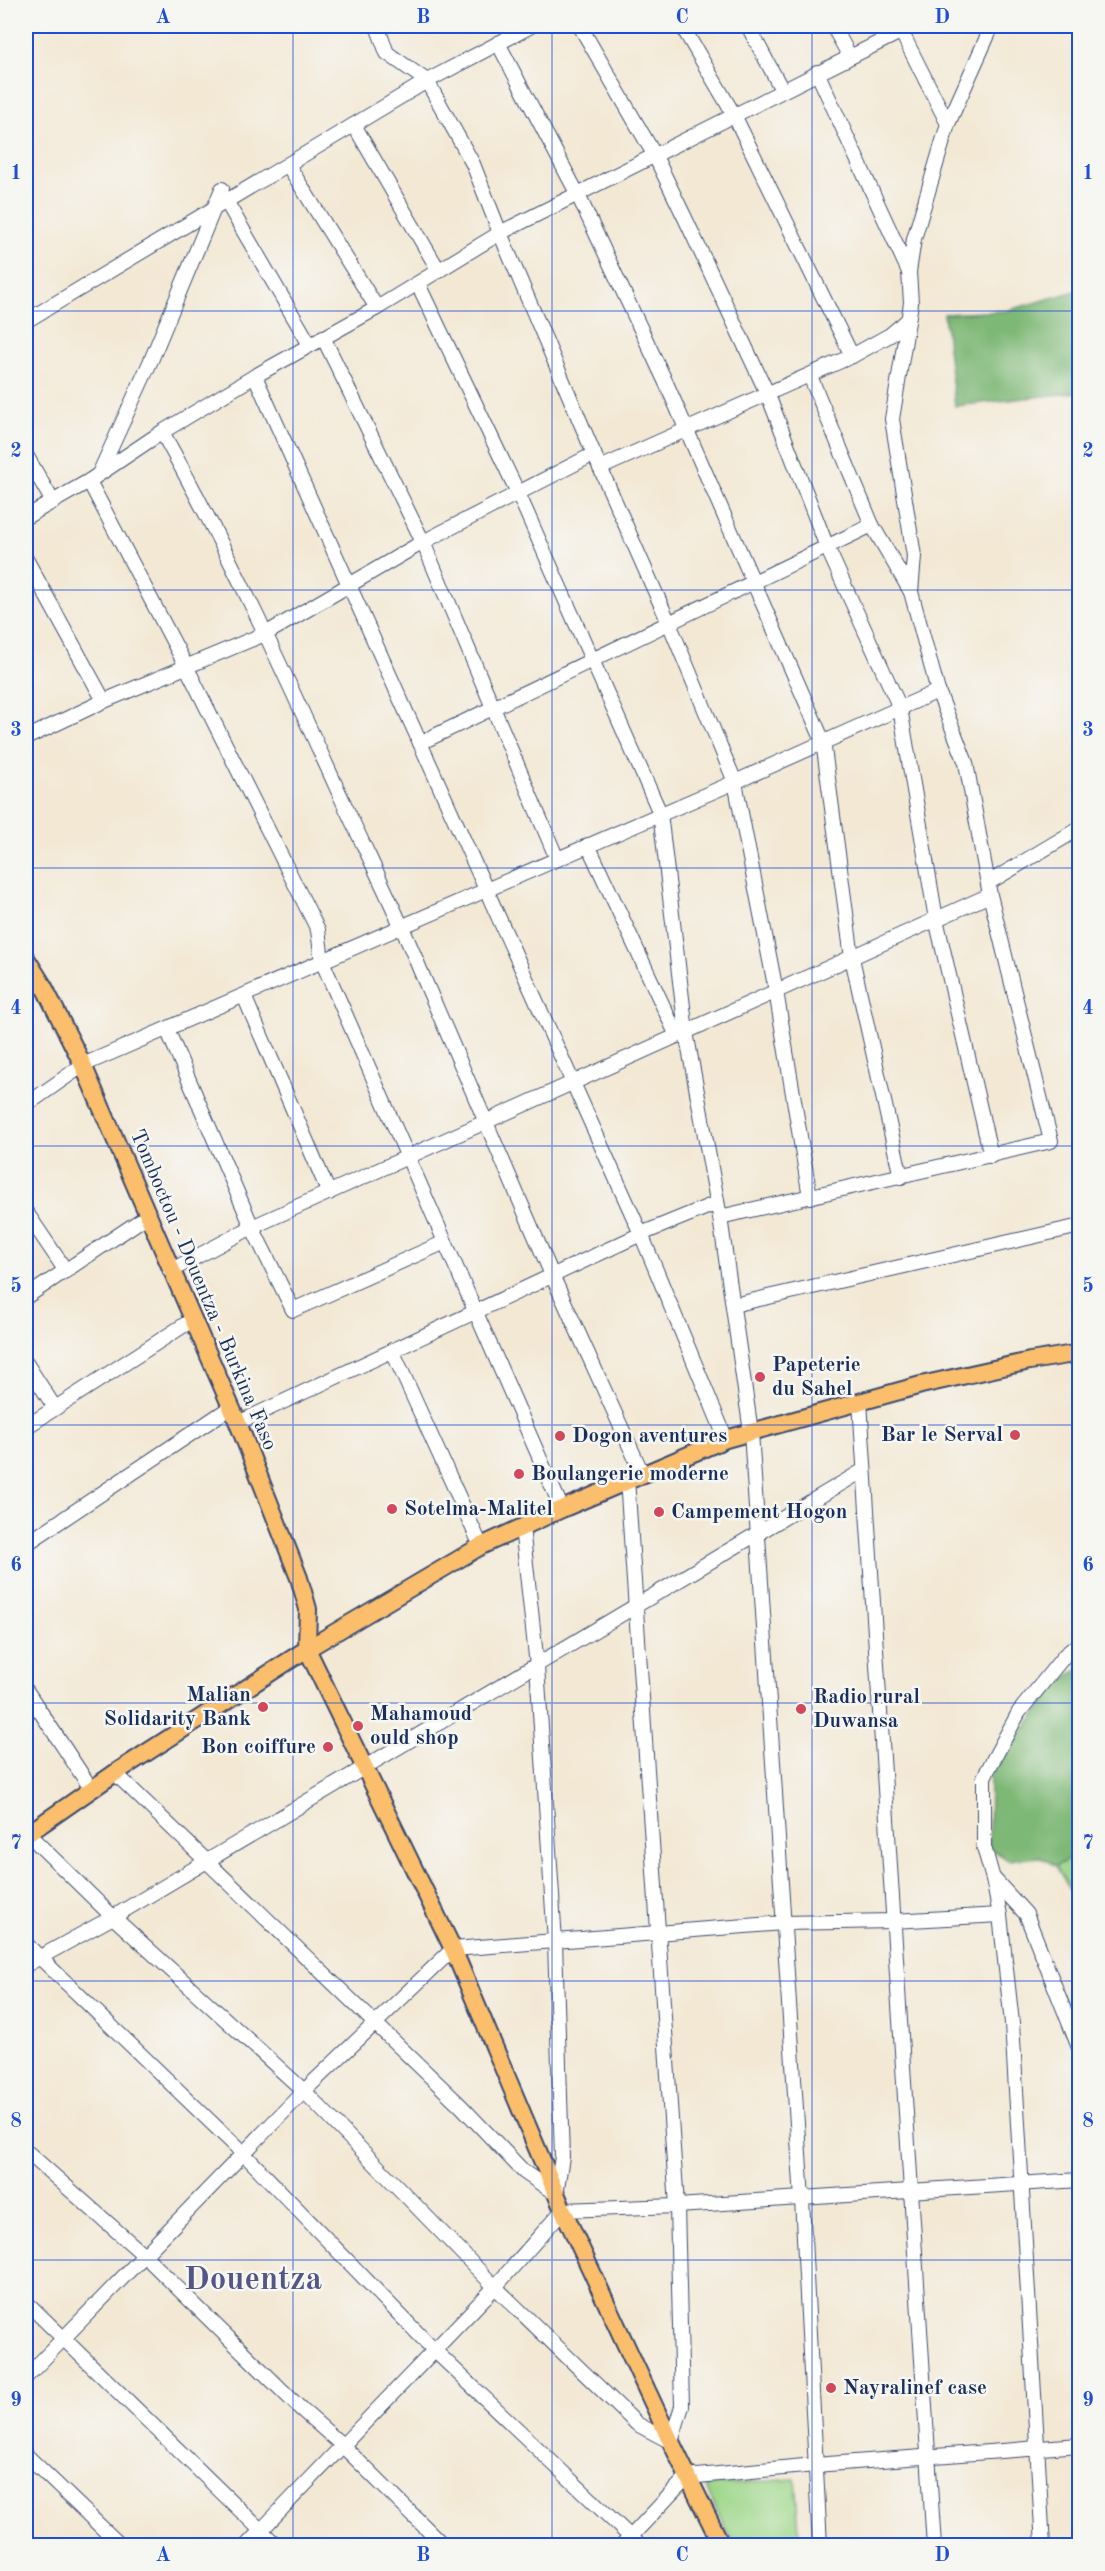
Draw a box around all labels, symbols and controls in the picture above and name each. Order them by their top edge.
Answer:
text: A [155,8,171,28]
text: B [416,8,430,28]
text: C [675,8,689,28]
text: D [934,8,950,28]
text: 1 [10,164,22,184]
text: 1 [1082,164,1094,184]
text: 2 [10,442,22,462]
text: 2 [1082,442,1094,462]
text: 3 [10,721,22,741]
text: 3 [1082,721,1094,741]
text: 4 [10,999,22,1019]
text: 4 [1082,999,1094,1019]
street label: Tomboctou - Douentza - Burkina Faso [126,1127,280,1453]
text: 5 [10,1276,22,1297]
text: 5 [1082,1276,1094,1297]
place label: Papeterie du Sahel [772,1355,861,1400]
marker: Papeterie du Sahel [753,1370,767,1384]
place label: Bar le Serval [881,1425,1003,1446]
place label: Dogon aventures [572,1426,727,1447]
marker: Bar le Serval [1008,1428,1022,1442]
marker: Dogon aventures [553,1429,567,1443]
place label: Boulangerie moderne [531,1464,729,1485]
marker: Boulangerie moderne [512,1467,526,1481]
place label: Sotelma-Malitel [404,1499,553,1520]
marker: Sotelma-Malitel [385,1502,399,1516]
place label: Campement Hogon [671,1502,847,1523]
marker: Campement Hogon [652,1505,666,1519]
text: 6 [10,1556,22,1576]
text: 6 [1082,1556,1094,1576]
place label: Malian Solidarity Bank [104,1685,251,1730]
place label: Radio rural Duwansa [813,1687,920,1732]
marker: Malian Solidarity Bank [256,1700,270,1714]
marker: Radio rural Duwansa [794,1702,808,1716]
place label: Mahamoud ould shop [370,1704,472,1749]
marker: Mahamoud ould shop [351,1719,365,1733]
place label: Bon coiffure [201,1737,316,1758]
marker: Bon coiffure [321,1740,335,1754]
text: 7 [10,1834,22,1854]
text: 7 [1082,1834,1094,1854]
text: 8 [10,2112,22,2132]
text: 8 [1082,2112,1094,2132]
district label: Douentza [184,2264,323,2297]
place label: Nayralinef case [843,2378,987,2399]
marker: Nayralinef case [824,2381,838,2395]
text: 9 [10,2391,22,2411]
text: 9 [1082,2391,1094,2411]
text: A [155,2546,171,2566]
text: B [416,2546,430,2566]
text: C [675,2546,689,2566]
text: D [934,2546,950,2566]

